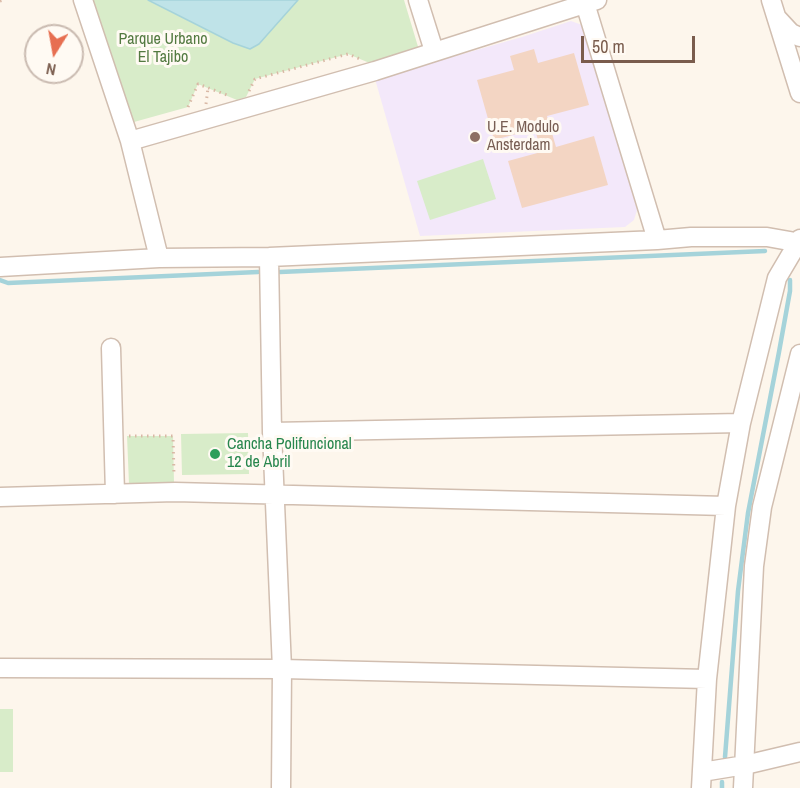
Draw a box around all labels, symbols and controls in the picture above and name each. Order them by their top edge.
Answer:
north arrow [24,24,84,84]
scale bar [584,24,698,62]
park label: Parque Urbano El Tajibo [119,30,207,68]
text: 50 m [592,34,625,59]
text: N [44,58,58,81]
place label: U.E. Modulo Ansterdam [487,118,559,156]
marker: U.E. Modulo Ansterdam [468,130,482,144]
place label: Cancha Polifuncional 12 de Abril [227,435,352,473]
marker: Cancha Polifuncional 12 de Abril [208,447,222,461]

